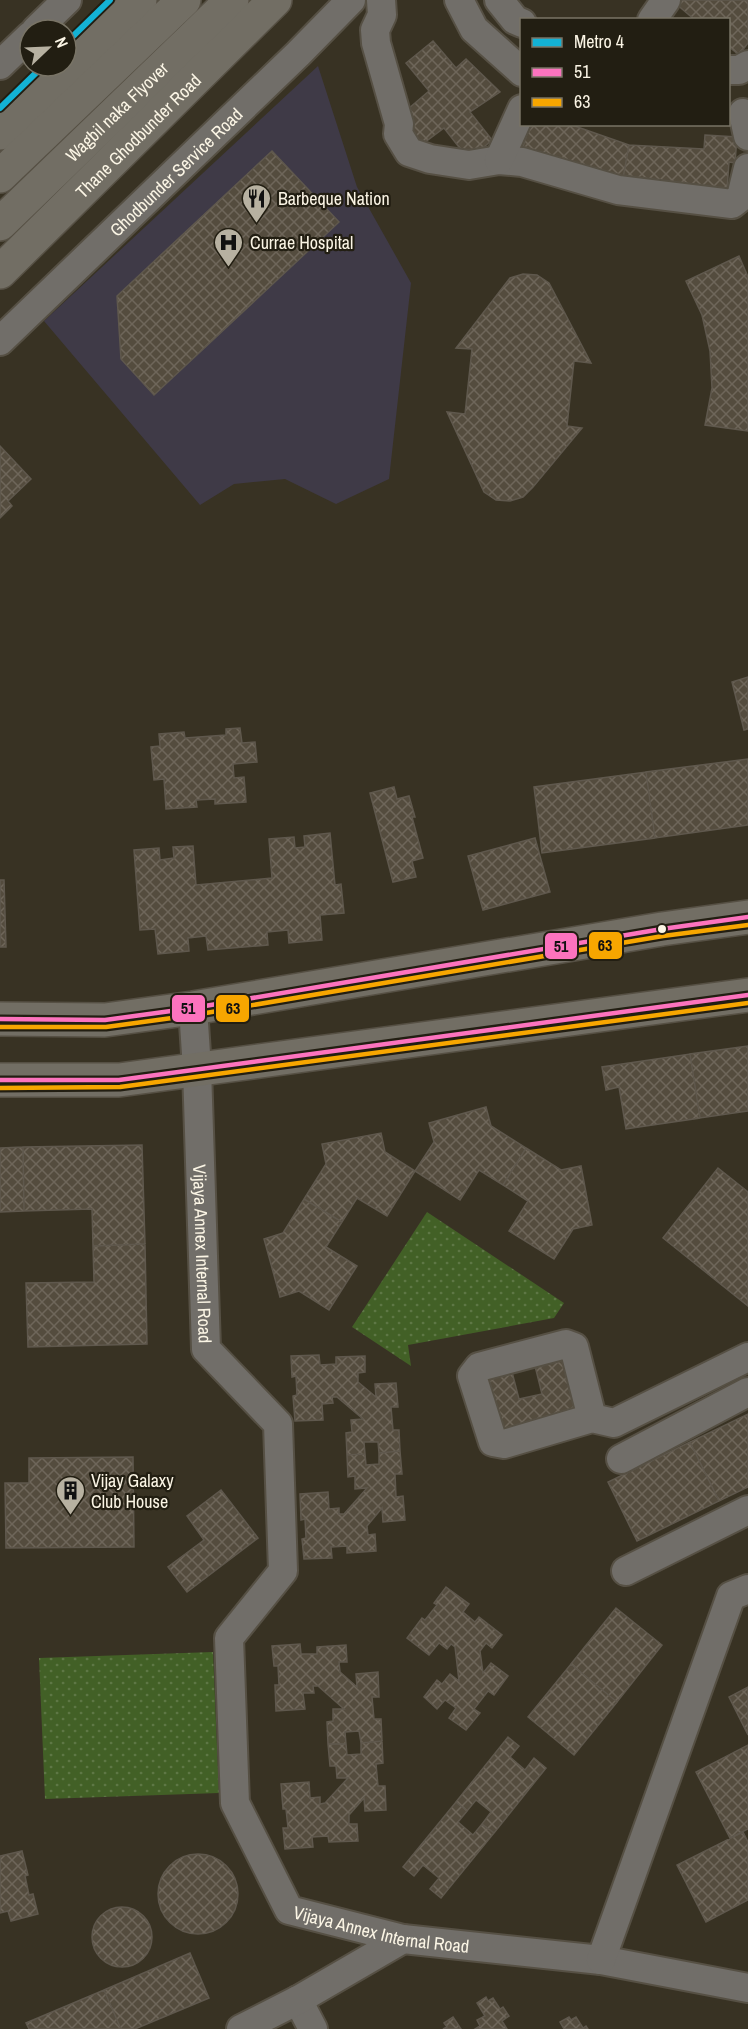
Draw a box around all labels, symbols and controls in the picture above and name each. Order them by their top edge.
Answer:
north arrow [18,18,78,78]
legend [520,18,730,126]
text: Metro 4 [574,29,624,54]
text: N [50,33,74,51]
street label: Wagbil naka Flyover [60,56,174,167]
text: 51 [574,59,591,84]
street label: Thane Ghodbunder Road [70,68,206,203]
text: 63 [574,89,590,114]
street label: Ghodbunder Service Road [104,102,248,242]
restaurant icon: Barbeque Nation [241,182,273,224]
place label: Barbeque Nation [278,186,390,211]
hospital icon: Currae Hospital [213,226,245,268]
place label: Currae Hospital [250,230,353,255]
unlabelled marker [656,923,668,935]
line badge: 63 [588,931,623,960]
line badge: 51 [544,932,578,960]
text: 63 [598,934,612,956]
text: 51 [554,935,569,957]
line badge: 51 [171,994,206,1023]
line badge: 63 [215,994,250,1023]
text: 51 [181,997,196,1019]
text: 63 [226,997,240,1019]
street label: Vijaya Annex Internal Road [188,1164,218,1344]
place label: Vijay Galaxy Club House [91,1468,174,1514]
building icon: Vijay Galaxy Club House [54,1474,86,1516]
street label: Vijaya Annex Internal Road [291,1899,470,1958]

